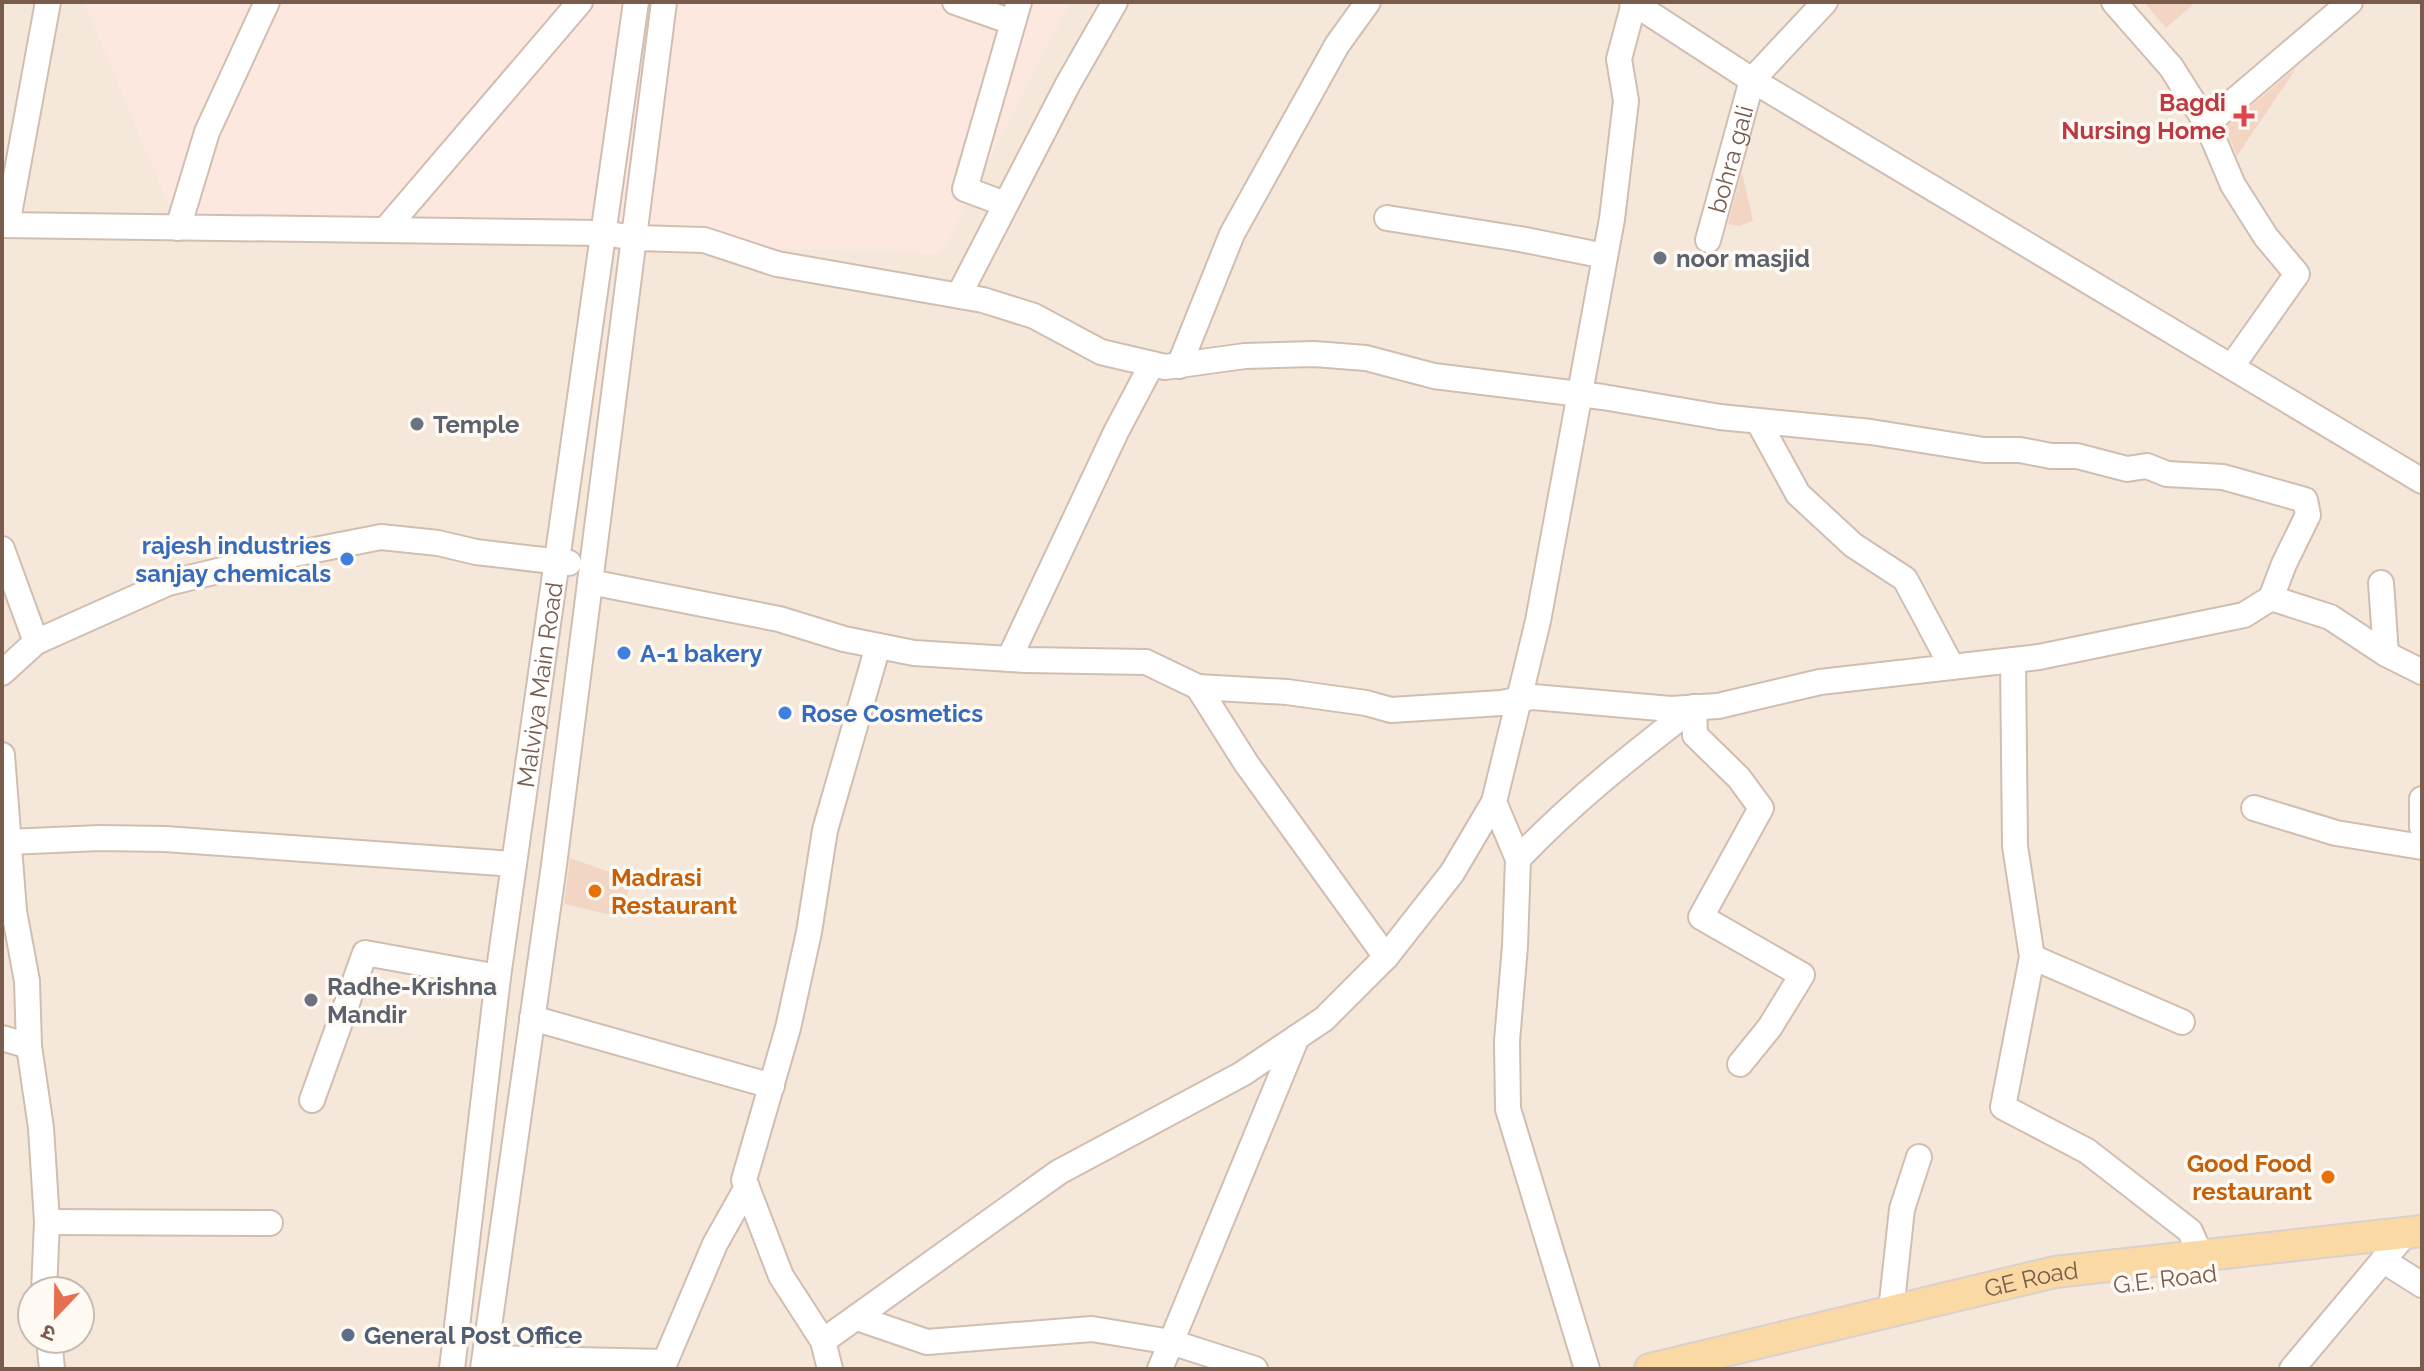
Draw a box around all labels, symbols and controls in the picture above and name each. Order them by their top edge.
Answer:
place label: Bagdi Nursing Home [2061,88,2226,145]
street label: bohra gali [1702,102,1759,216]
marker: Bagdi Nursing Home [2233,105,2255,127]
place label: noor masjid [1676,244,1810,273]
marker: noor masjid [1651,249,1669,267]
place label: Temple [433,410,519,439]
marker: Temple [408,415,426,433]
place label: rajesh industries sanjay chemicals [135,531,331,588]
marker: rajesh industries sanjay chemicals [338,550,356,568]
street label: Malviya Main Road [511,580,568,789]
place label: A-1 bakery [640,639,762,668]
marker: A-1 bakery [615,644,633,662]
place label: Rose Cosmetics [801,699,983,728]
marker: Rose Cosmetics [776,704,794,722]
place label: Madrasi Restaurant [611,863,737,920]
marker: Madrasi Restaurant [586,882,604,900]
place label: Radhe-Krishna Mandir [327,972,497,1029]
marker: Radhe-Krishna Mandir [302,991,320,1009]
place label: Good Food restaurant [2187,1149,2312,1206]
marker: Good Food restaurant [2319,1168,2337,1186]
street label: GE Road [1981,1255,2080,1303]
street label: G.E. Road [2111,1258,2219,1300]
north arrow [16,1275,96,1355]
text: उ [37,1319,59,1348]
place label: General Post Office [364,1321,582,1350]
marker: General Post Office [339,1326,357,1344]

